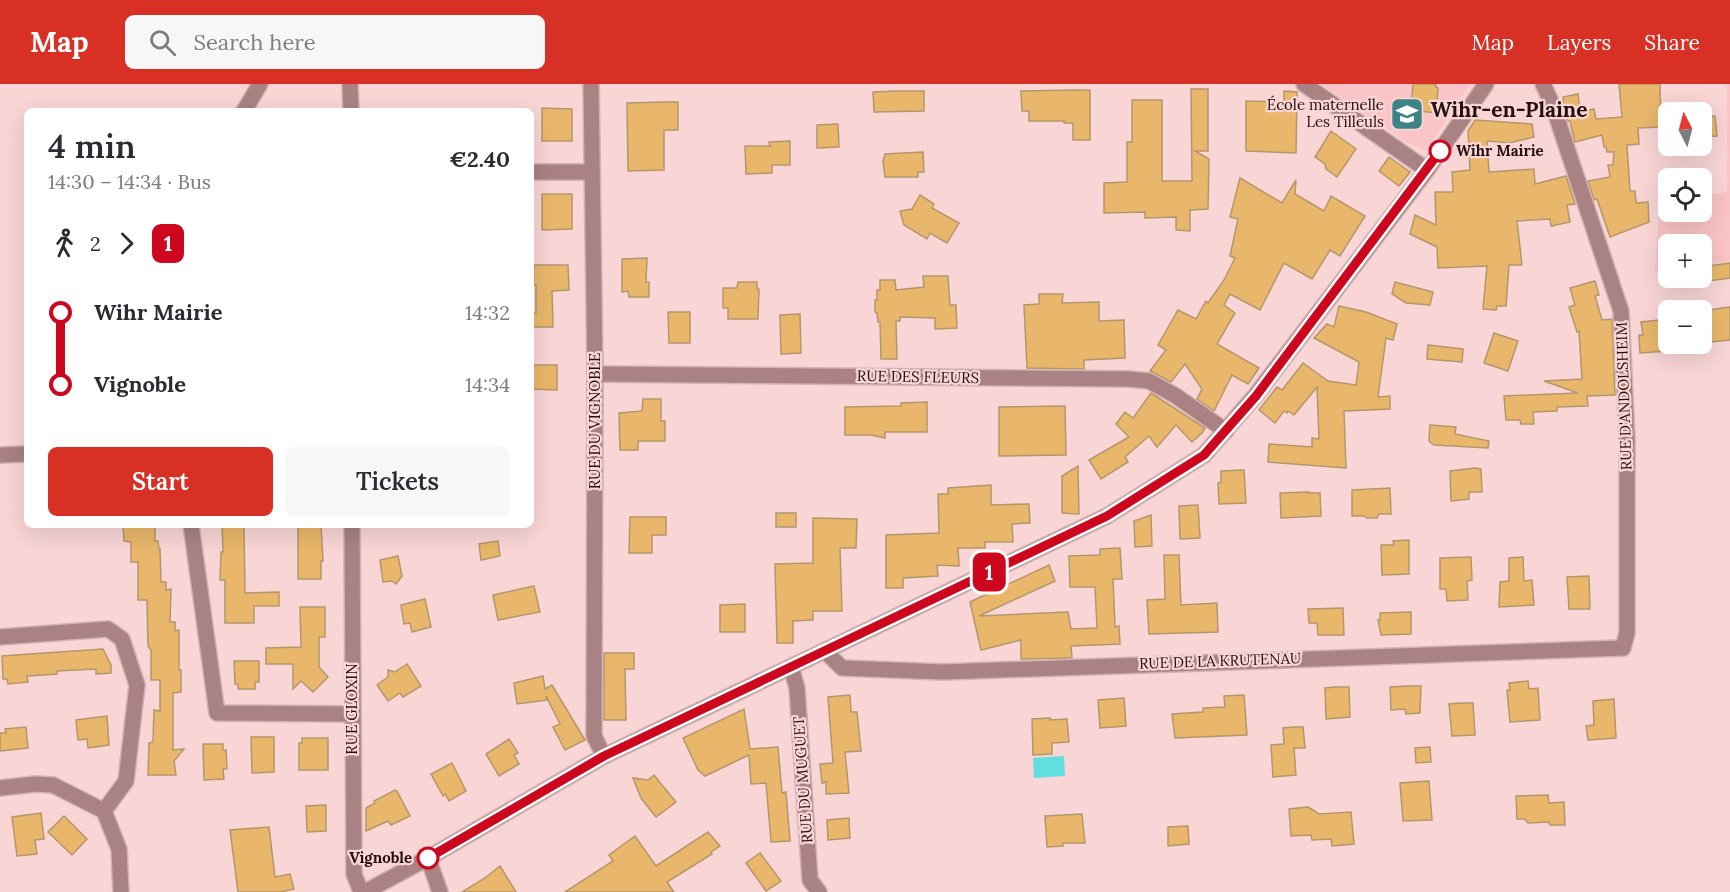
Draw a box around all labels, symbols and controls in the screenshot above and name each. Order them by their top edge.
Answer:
search box [125,15,545,69]
text: Map [30,24,89,60]
icon: search [146,26,179,59]
text: Search here [194,28,316,56]
text: Map [1471,29,1514,56]
text: Layers [1547,29,1611,56]
text: Share [1644,29,1700,56]
place label: École maternelle Les Tilleuls [1267,95,1384,131]
school or university icon: École maternelle Les Tilleuls [1389,96,1425,132]
district label: Wihr-en-Plaine [1430,96,1588,123]
north arrow [1658,102,1712,156]
map controls [1658,102,1712,354]
text: 4 min [48,125,136,167]
marker: Wihr Mairie [1429,140,1451,162]
place label: Wihr Mairie [1456,141,1544,160]
text: €2.40 [449,145,510,173]
button: locate [1658,168,1712,222]
text: 14:30 – 14:34 · Bus [48,169,211,194]
icon: walk [48,227,81,260]
icon: forward [110,227,143,260]
text: 1 [164,230,172,257]
text: 2 [90,231,101,256]
button: + [1658,234,1712,288]
text: Wihr Mairie [94,298,223,326]
text: 14:32 [465,300,510,325]
button: − [1658,300,1712,354]
street label: RUE D'ANDOLSHEIM [1611,321,1636,470]
street label: RUE DU VIGNOBLE [585,353,604,489]
street label: RUE DES FLEURS [857,366,979,387]
text: Vignoble [94,370,186,398]
text: 14:34 [465,372,510,397]
button: Start [48,447,273,516]
button: Tickets [285,447,510,516]
line badge: 1 [970,552,1008,592]
text: 1 [985,559,993,586]
street label: RUE DE LA KRUTENAU [1139,648,1301,673]
street label: RUE GLOXIN [342,663,361,755]
street label: RUE DU MUGUET [789,716,816,844]
marker: Vignoble [417,847,439,869]
place label: Vignoble [349,848,412,867]

